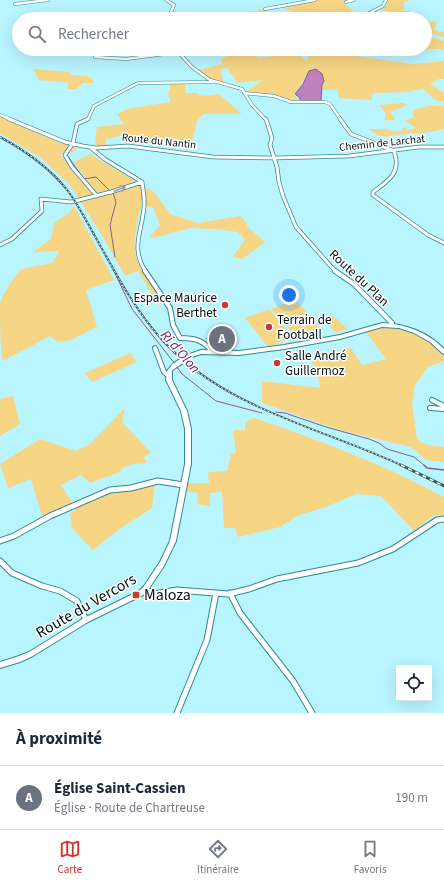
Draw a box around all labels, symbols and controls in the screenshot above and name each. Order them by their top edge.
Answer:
search box [12,12,432,56]
icon: search [26,23,48,45]
text: Rechercher [58,24,129,45]
street label: Route du Nantin [121,130,197,152]
street label: Chemin de Larchat [338,131,426,155]
one-way arrow [113,184,125,192]
street label: Route du Plan [325,246,393,310]
your location [279,285,299,305]
place label: Espace Maurice Berthet [134,289,218,322]
marker: Espace Maurice Berthet [220,300,230,310]
place label: Terrain de Football [277,311,331,344]
marker: Terrain de Football [264,322,274,332]
pin: A [209,324,235,354]
water label: Ri d'Olon [156,326,204,378]
place label: Salle André Guillermoz [285,347,346,380]
marker: Salle André Guillermoz [272,358,282,368]
street label: Route du Vercors [32,568,141,644]
place label: Maloza [144,584,191,606]
marker: Maloza [131,590,141,600]
map controls [396,665,432,701]
button: locate [396,665,432,701]
text: À proximité [16,727,102,751]
text: Église Saint-Cassien [54,778,186,799]
text: A [25,789,33,807]
text: 190 m [395,789,428,807]
text: Église · Route de Chartreuse [54,799,205,817]
tab: Carte [57,838,82,877]
tab: Itinéraire [197,838,239,877]
tab: Favoris [354,838,387,877]

